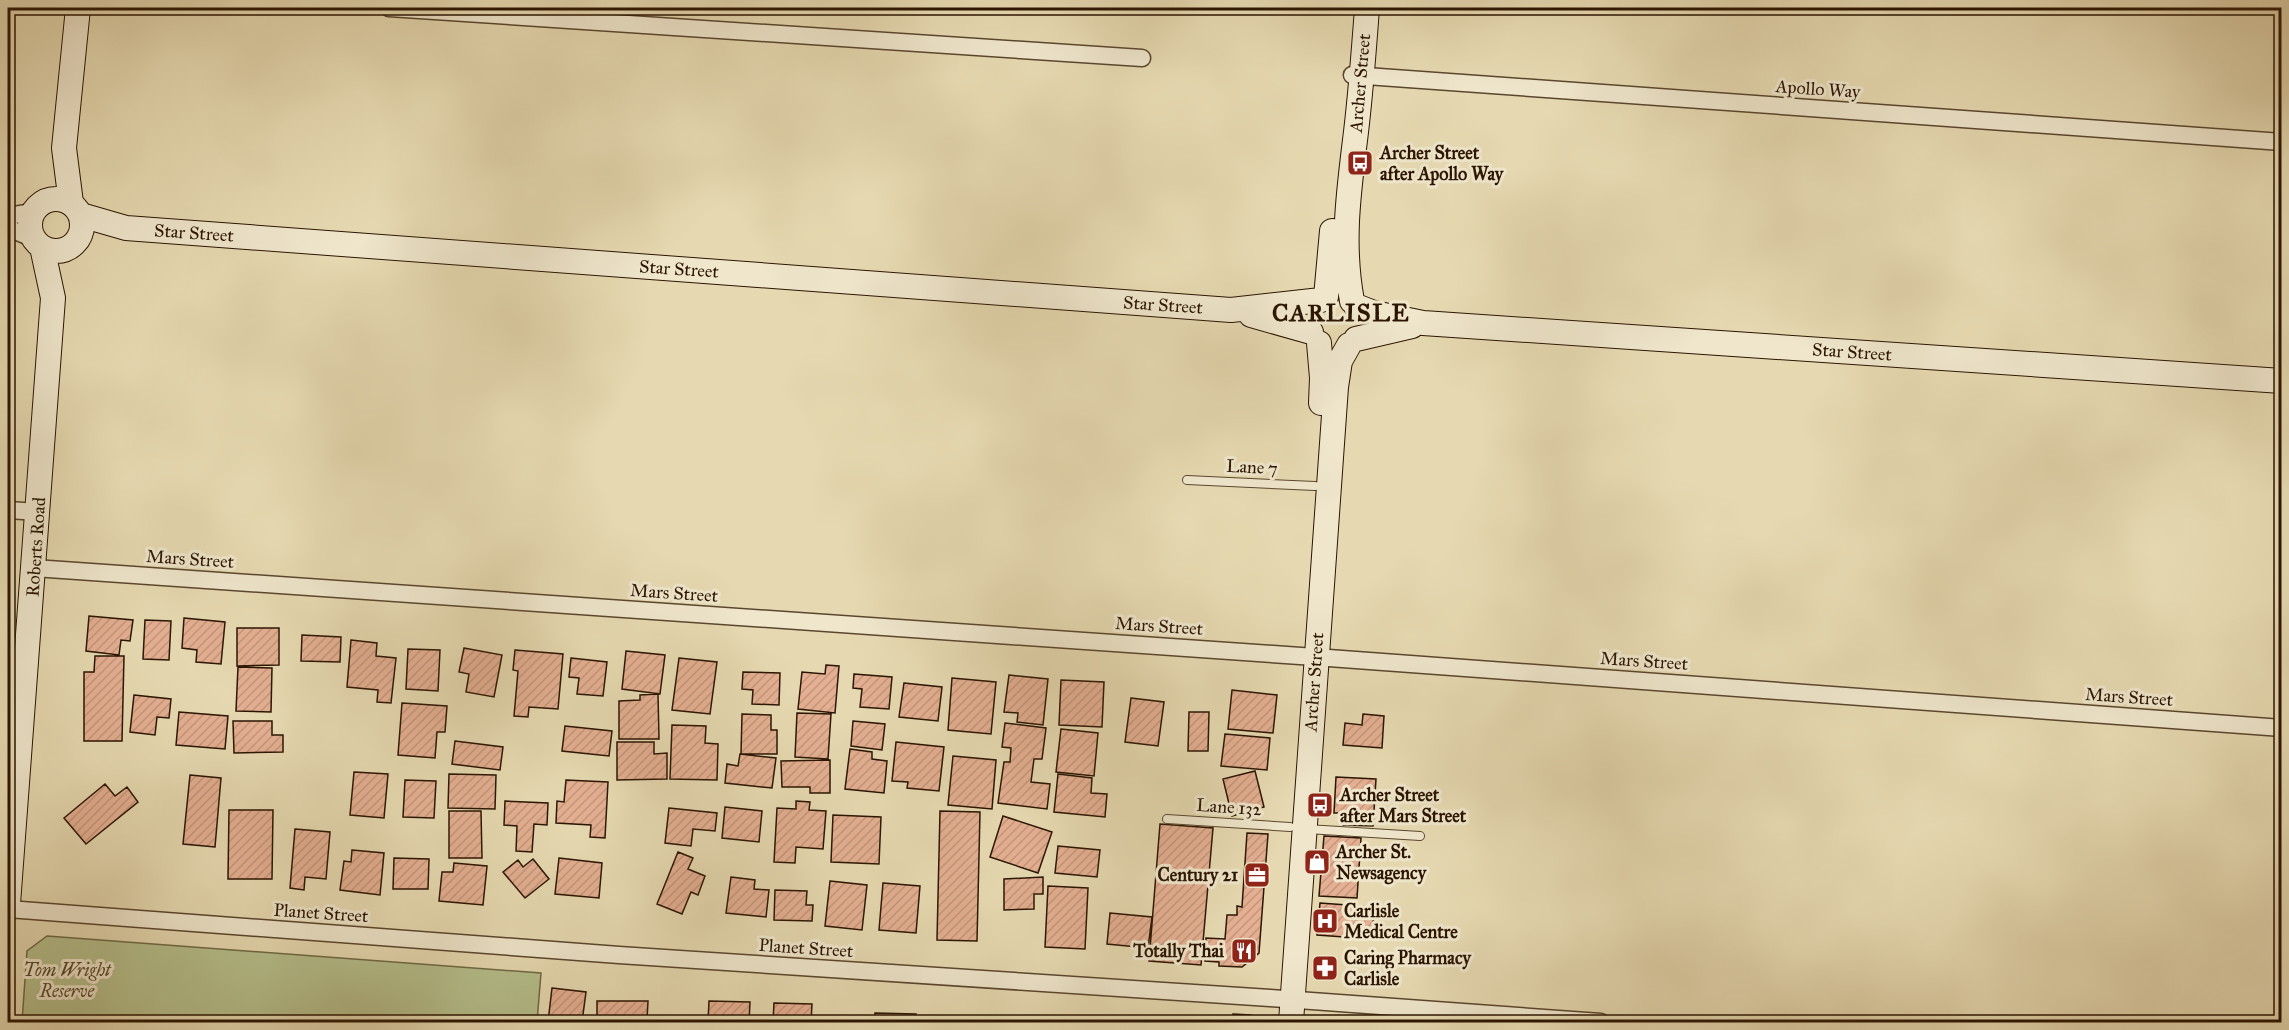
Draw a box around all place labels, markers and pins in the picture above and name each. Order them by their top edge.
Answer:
place label: Archer Street after Apollo Way [1379,142,1505,186]
bus stop icon: Archer Street after Apollo Way [1345,148,1375,178]
place label: Archer Street after Mars Street [1339,784,1467,827]
bus stop icon: Archer Street after Mars Street [1305,790,1335,820]
place label: Archer St. Newsagency [1335,841,1428,885]
shop icon: Archer St. Newsagency [1302,847,1332,877]
office icon: Century 21 [1242,860,1272,890]
place label: Century 21 [1158,864,1238,887]
place label: Carlisle Medical Centre [1344,900,1458,943]
hospital icon: Carlisle Medical Centre [1310,906,1340,936]
restaurant icon: Totally Thai [1229,936,1259,966]
place label: Totally Thai [1132,940,1225,963]
place label: Caring Pharmacy Carlisle [1344,947,1473,990]
pharmacy icon: Caring Pharmacy Carlisle [1310,953,1340,983]

